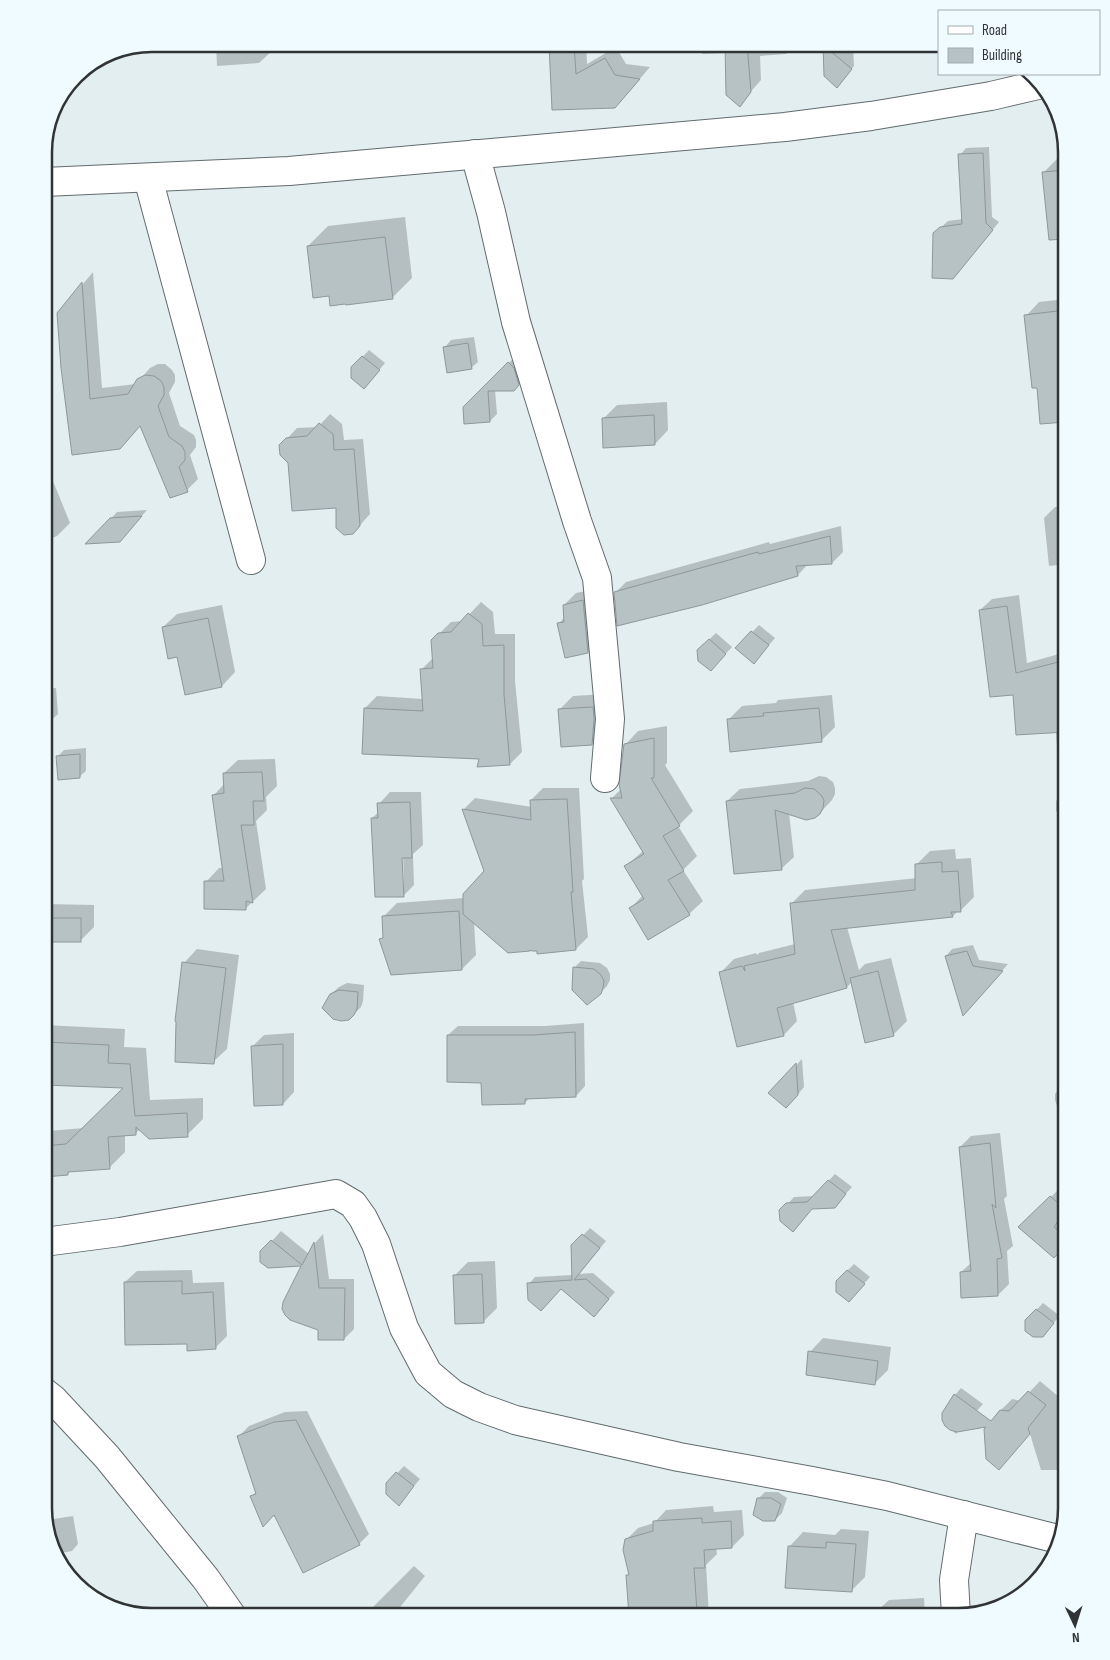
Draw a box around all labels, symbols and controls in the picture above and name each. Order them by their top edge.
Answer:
legend [938,10,1100,75]
text: Road [982,21,1007,40]
text: Building [982,46,1022,65]
north arrow [1050,1600,1100,1650]
text: N [1072,1629,1080,1646]

